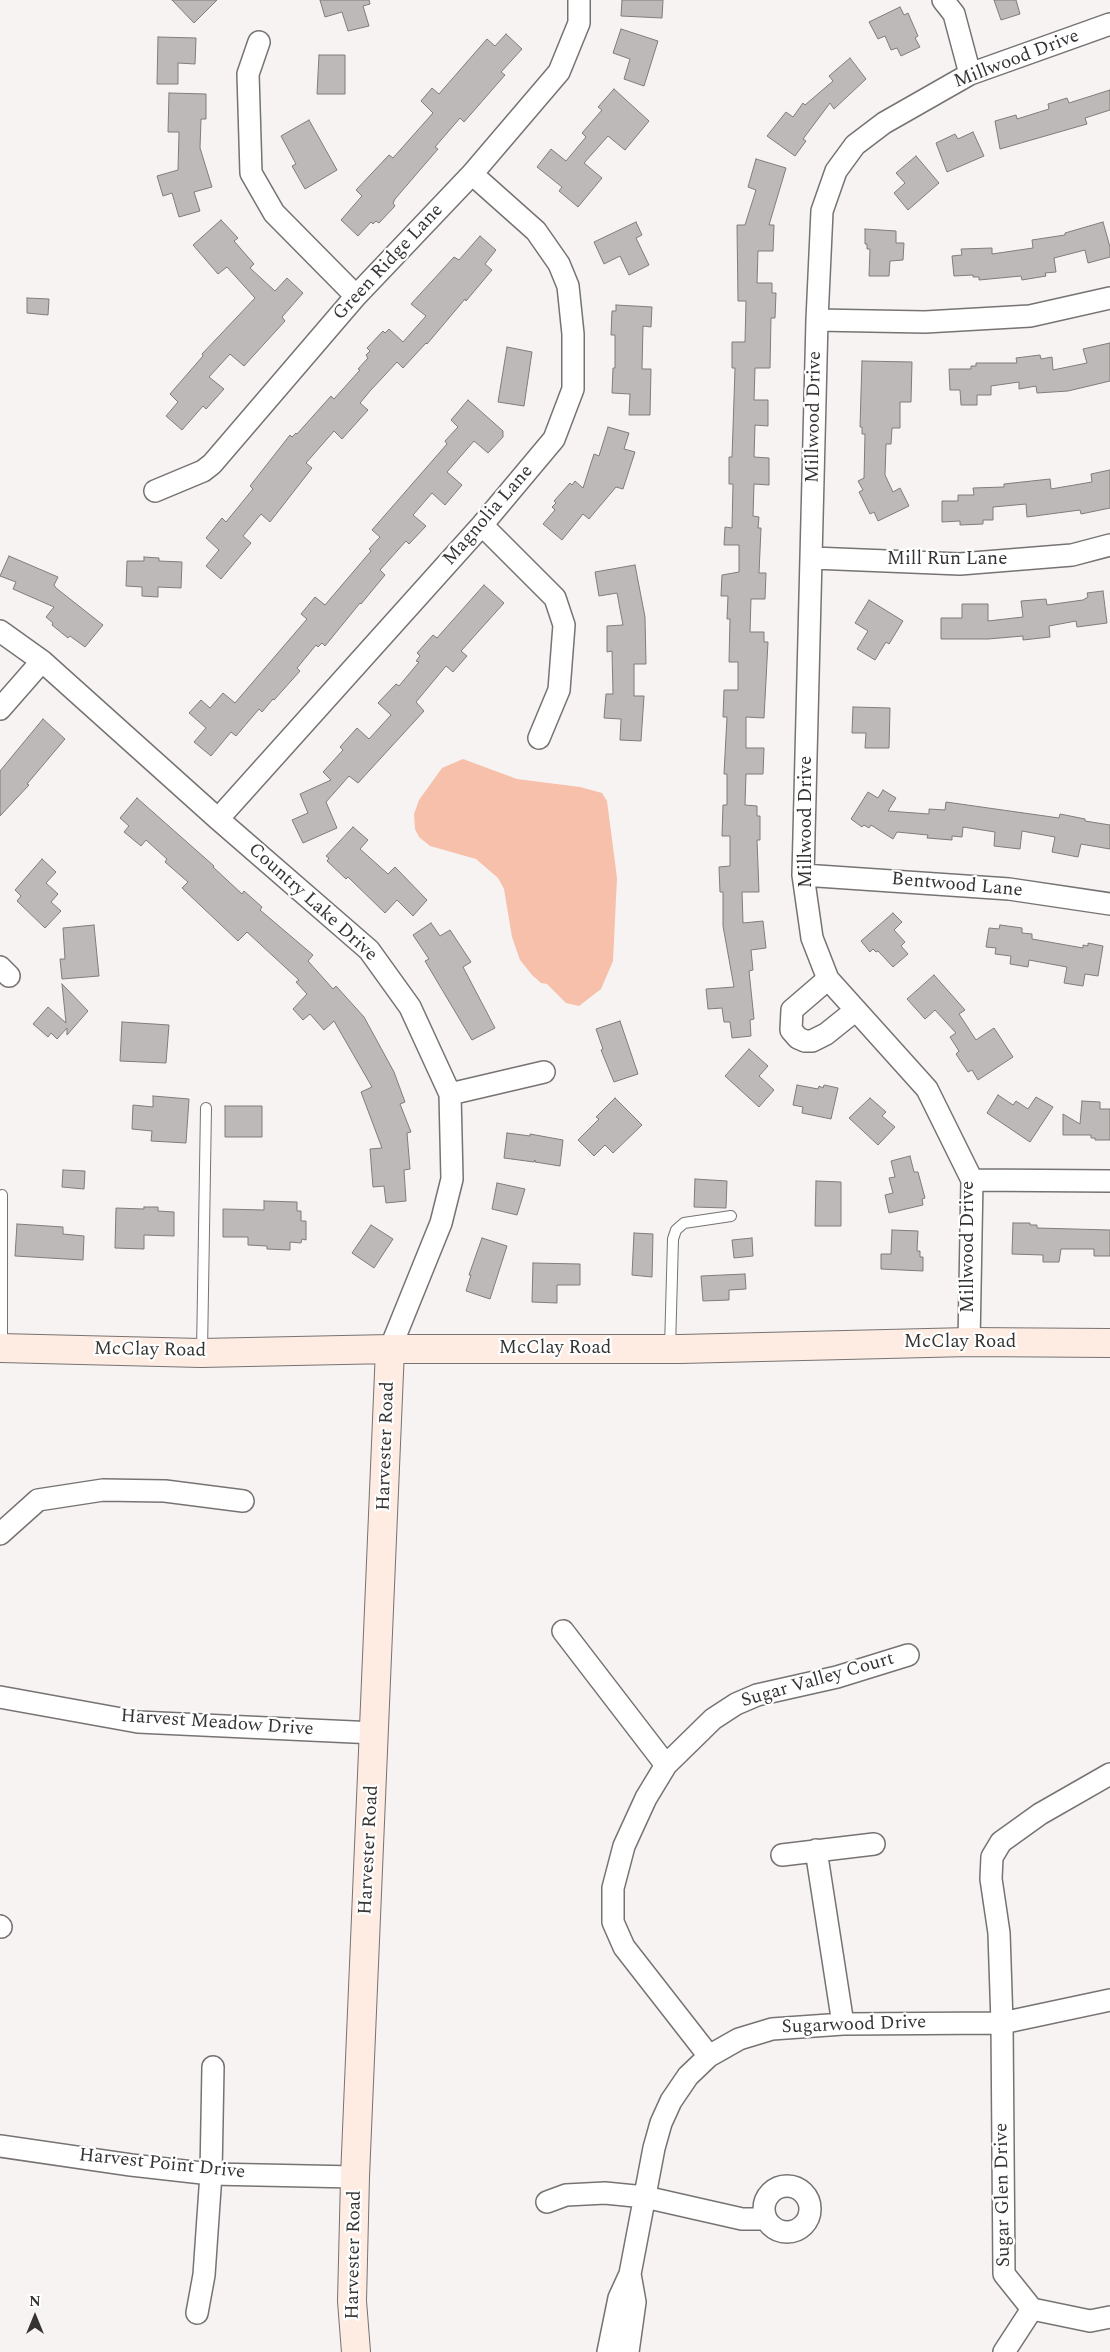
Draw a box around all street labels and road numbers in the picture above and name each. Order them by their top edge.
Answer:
street label: Millwood Drive [951,26,1083,94]
street label: Green Ridge Lane [329,200,449,326]
street label: Millwood Drive [802,351,828,483]
street label: Magnolia Lane [439,461,539,571]
street label: Mill Run Lane [887,549,1007,571]
street label: Millwood Drive [796,756,818,888]
street label: Country Lake Drive [243,839,381,967]
street label: Bentwood Lane [890,869,1024,903]
street label: Millwood Drive [958,1181,980,1313]
street label: McClay Road [904,1332,1016,1354]
street label: McClay Road [499,1338,611,1360]
street label: McClay Road [94,1339,206,1363]
street label: Harvester Road [373,1381,401,1511]
street label: Sugar Valley Court [739,1648,897,1714]
street label: Harvest Meadow Drive [120,1706,314,1742]
street label: Harvester Road [355,1785,385,1915]
street label: Sugarwood Drive [781,2012,927,2040]
street label: Sugar Glen Drive [991,2123,1017,2267]
street label: Harvest Point Drive [78,2145,246,2185]
street label: Harvester Road [342,2190,368,2320]

